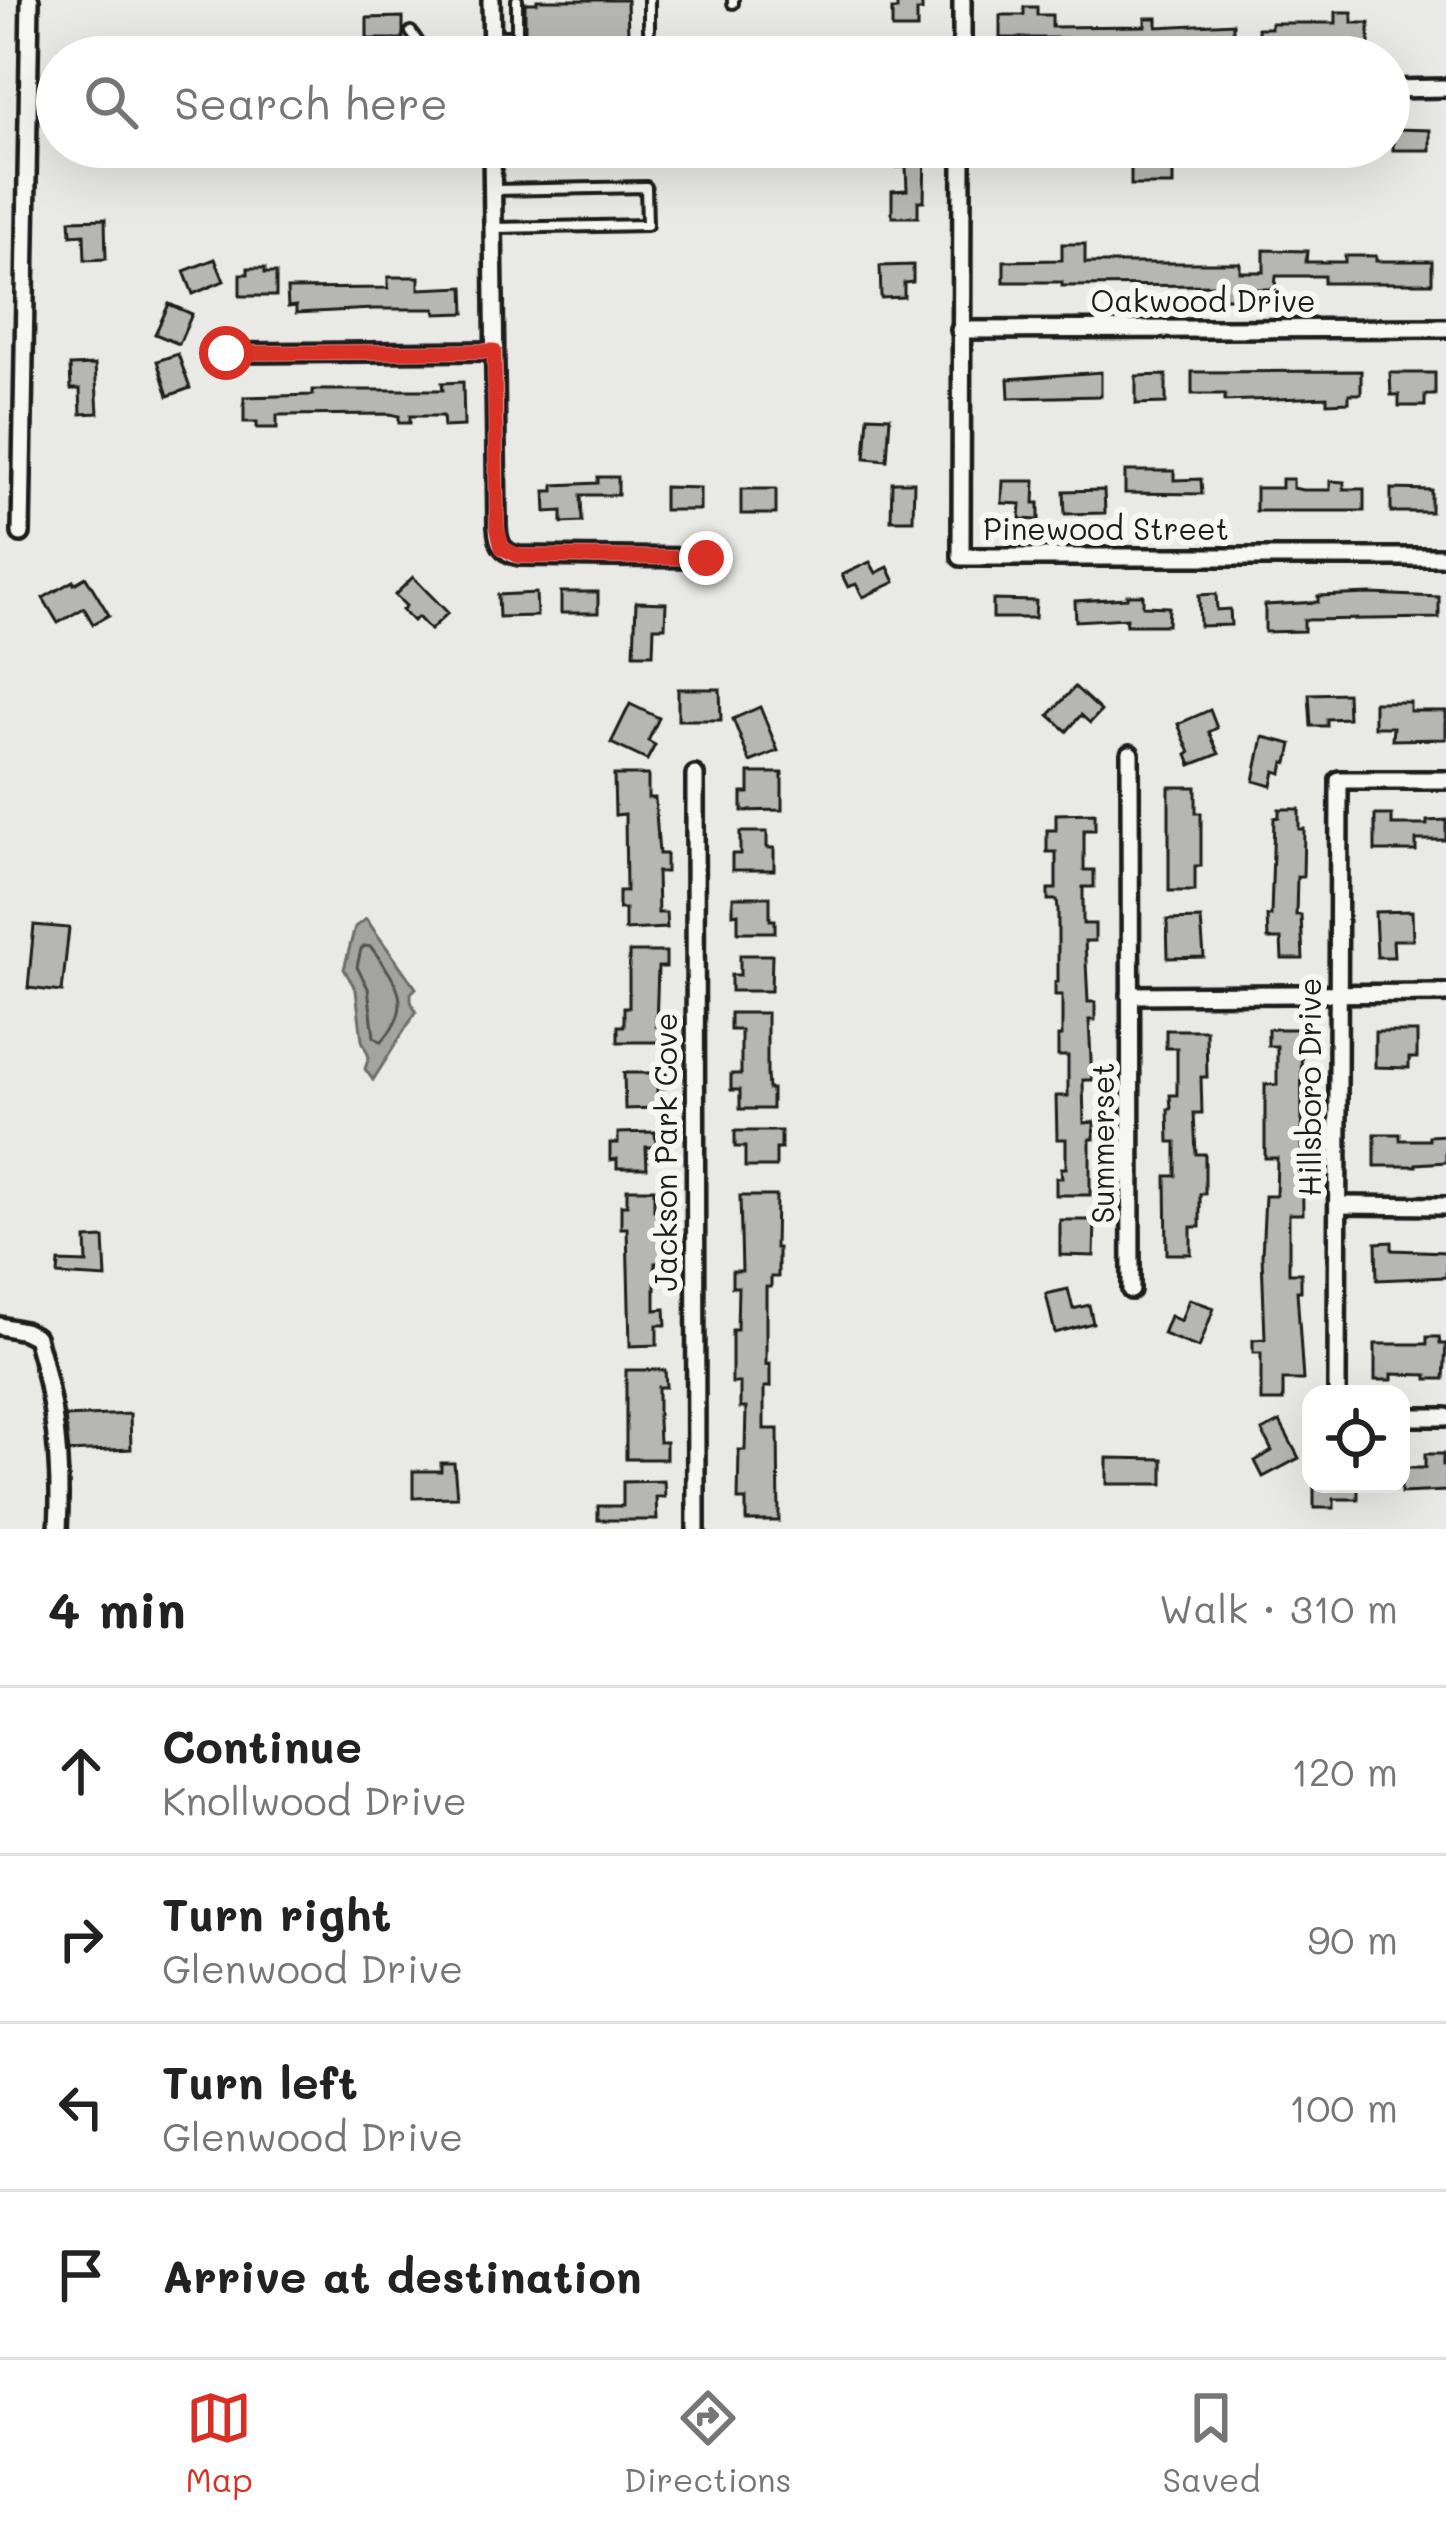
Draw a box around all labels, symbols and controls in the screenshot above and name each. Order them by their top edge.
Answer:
search box [36,36,1410,168]
icon: search [78,69,144,135]
text: Search here [174,73,448,131]
street label: Oakwood Drive [1090,280,1316,320]
route start [199,326,253,380]
street label: Pinewood Street [983,508,1229,548]
route end [679,531,733,585]
street label: Hillsboro Drive [1289,978,1329,1196]
street label: Jackson Park Cove [645,1013,685,1291]
street label: Summerset [1082,1062,1122,1224]
map controls [1302,1385,1410,1493]
button: locate [1302,1385,1410,1493]
text: 4 min [48,1574,186,1641]
text: Walk · 310 m [1159,1582,1398,1633]
text: Continue [162,1716,362,1774]
icon: ahead [48,1738,114,1804]
text: 120 m [1291,1745,1398,1796]
text: Knollwood Drive [162,1774,467,1825]
text: Turn right [162,1884,391,1942]
icon: right [48,1906,114,1972]
text: 90 m [1307,1913,1398,1964]
text: Glenwood Drive [162,1942,463,1993]
text: Turn left [162,2052,358,2110]
icon: left [48,2074,114,2140]
text: 100 m [1289,2081,1398,2132]
text: Glenwood Drive [162,2110,463,2161]
icon: arrive [48,2242,114,2308]
text: Arrive at destination [162,2246,642,2304]
tab: Map [186,2385,253,2500]
tab: Directions [624,2385,791,2500]
tab: Saved [1163,2385,1260,2500]

